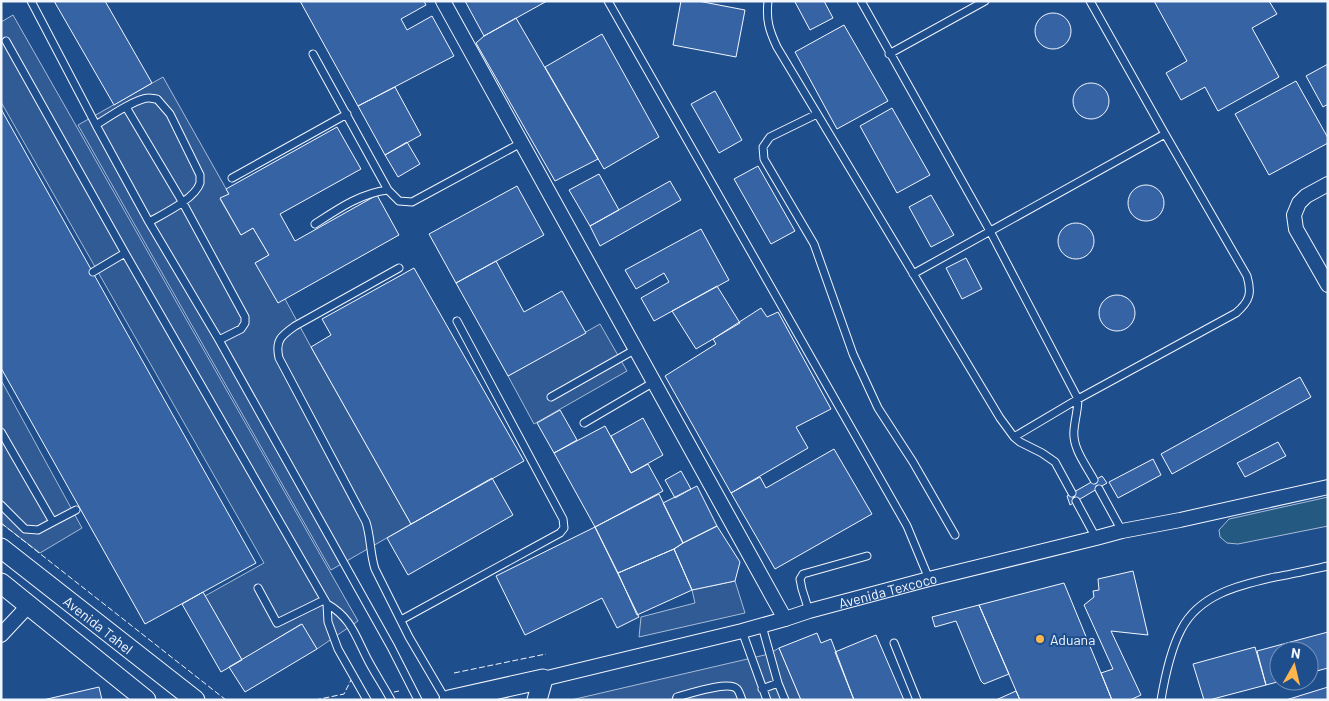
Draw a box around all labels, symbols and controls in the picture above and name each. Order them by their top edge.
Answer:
street label: Avenida Texcoco [837,569,939,611]
street label: Avenida Tahel [60,592,137,657]
place label: Aduana [1050,631,1095,648]
marker: Aduana [1034,633,1046,645]
north arrow [1269,641,1319,691]
text: N [1290,644,1302,662]

